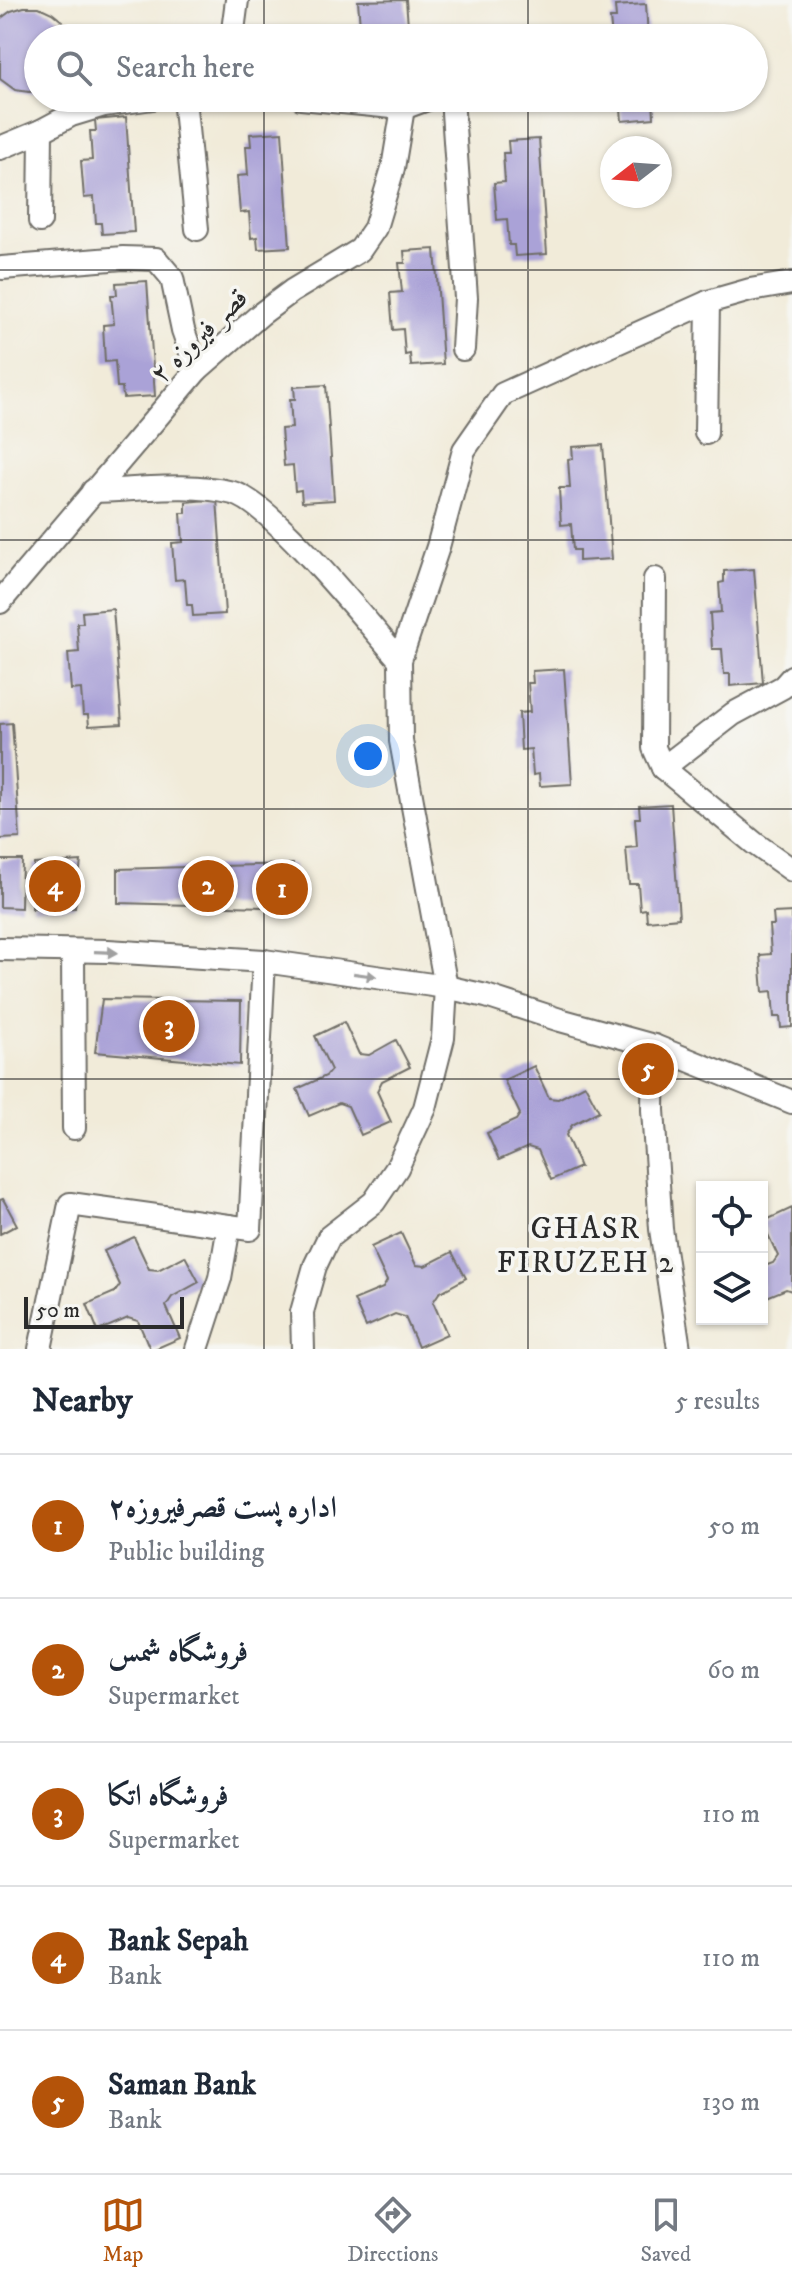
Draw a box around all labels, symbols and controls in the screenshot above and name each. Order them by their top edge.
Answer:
search box [24,24,768,112]
icon: search [52,46,96,90]
text: Search here [116,50,255,87]
north arrow [600,136,672,208]
street label: قصر فیروزه ۲ [143,281,255,391]
your location [348,736,388,776]
pin: 4 [29,856,81,916]
pin: 2 [182,856,234,916]
pin: 1 [256,859,308,919]
one-way arrow [94,945,119,958]
one-way arrow [353,969,378,982]
pin: 3 [143,996,195,1056]
pin: 5 [622,1039,674,1099]
map controls [696,1181,768,1325]
button: locate [696,1181,768,1253]
district label: GHASR FIRUZEH 2 [497,1211,675,1282]
button: layers [696,1253,768,1325]
scale bar [24,1293,184,1329]
text: 50 m [36,1297,80,1324]
text: Nearby [32,1380,133,1422]
text: 5 results [675,1385,760,1418]
text: اداره پست قصرفیروزه۲ [108,1490,337,1527]
text: 1 [53,1510,63,1543]
text: 50 m [708,1510,760,1543]
text: Public building [108,1536,264,1569]
text: فروشگاه شمس [108,1634,248,1671]
text: 2 [52,1654,64,1687]
text: 60 m [707,1654,760,1687]
text: Supermarket [108,1680,240,1713]
text: فروشگاه اتکا [108,1778,229,1815]
text: 3 [53,1798,63,1831]
text: 110 m [702,1798,760,1831]
text: Supermarket [108,1824,240,1857]
text: Bank Sepah [108,1923,248,1960]
text: 4 [51,1942,65,1975]
text: 110 m [702,1942,760,1975]
text: Bank [108,1960,162,1993]
text: Saman Bank [108,2067,256,2104]
text: 5 [52,2086,64,2119]
text: 130 m [702,2086,760,2119]
text: Bank [108,2104,162,2137]
tab: Map [101,2193,145,2268]
tab: Directions [347,2193,438,2268]
tab: Saved [640,2193,691,2268]

